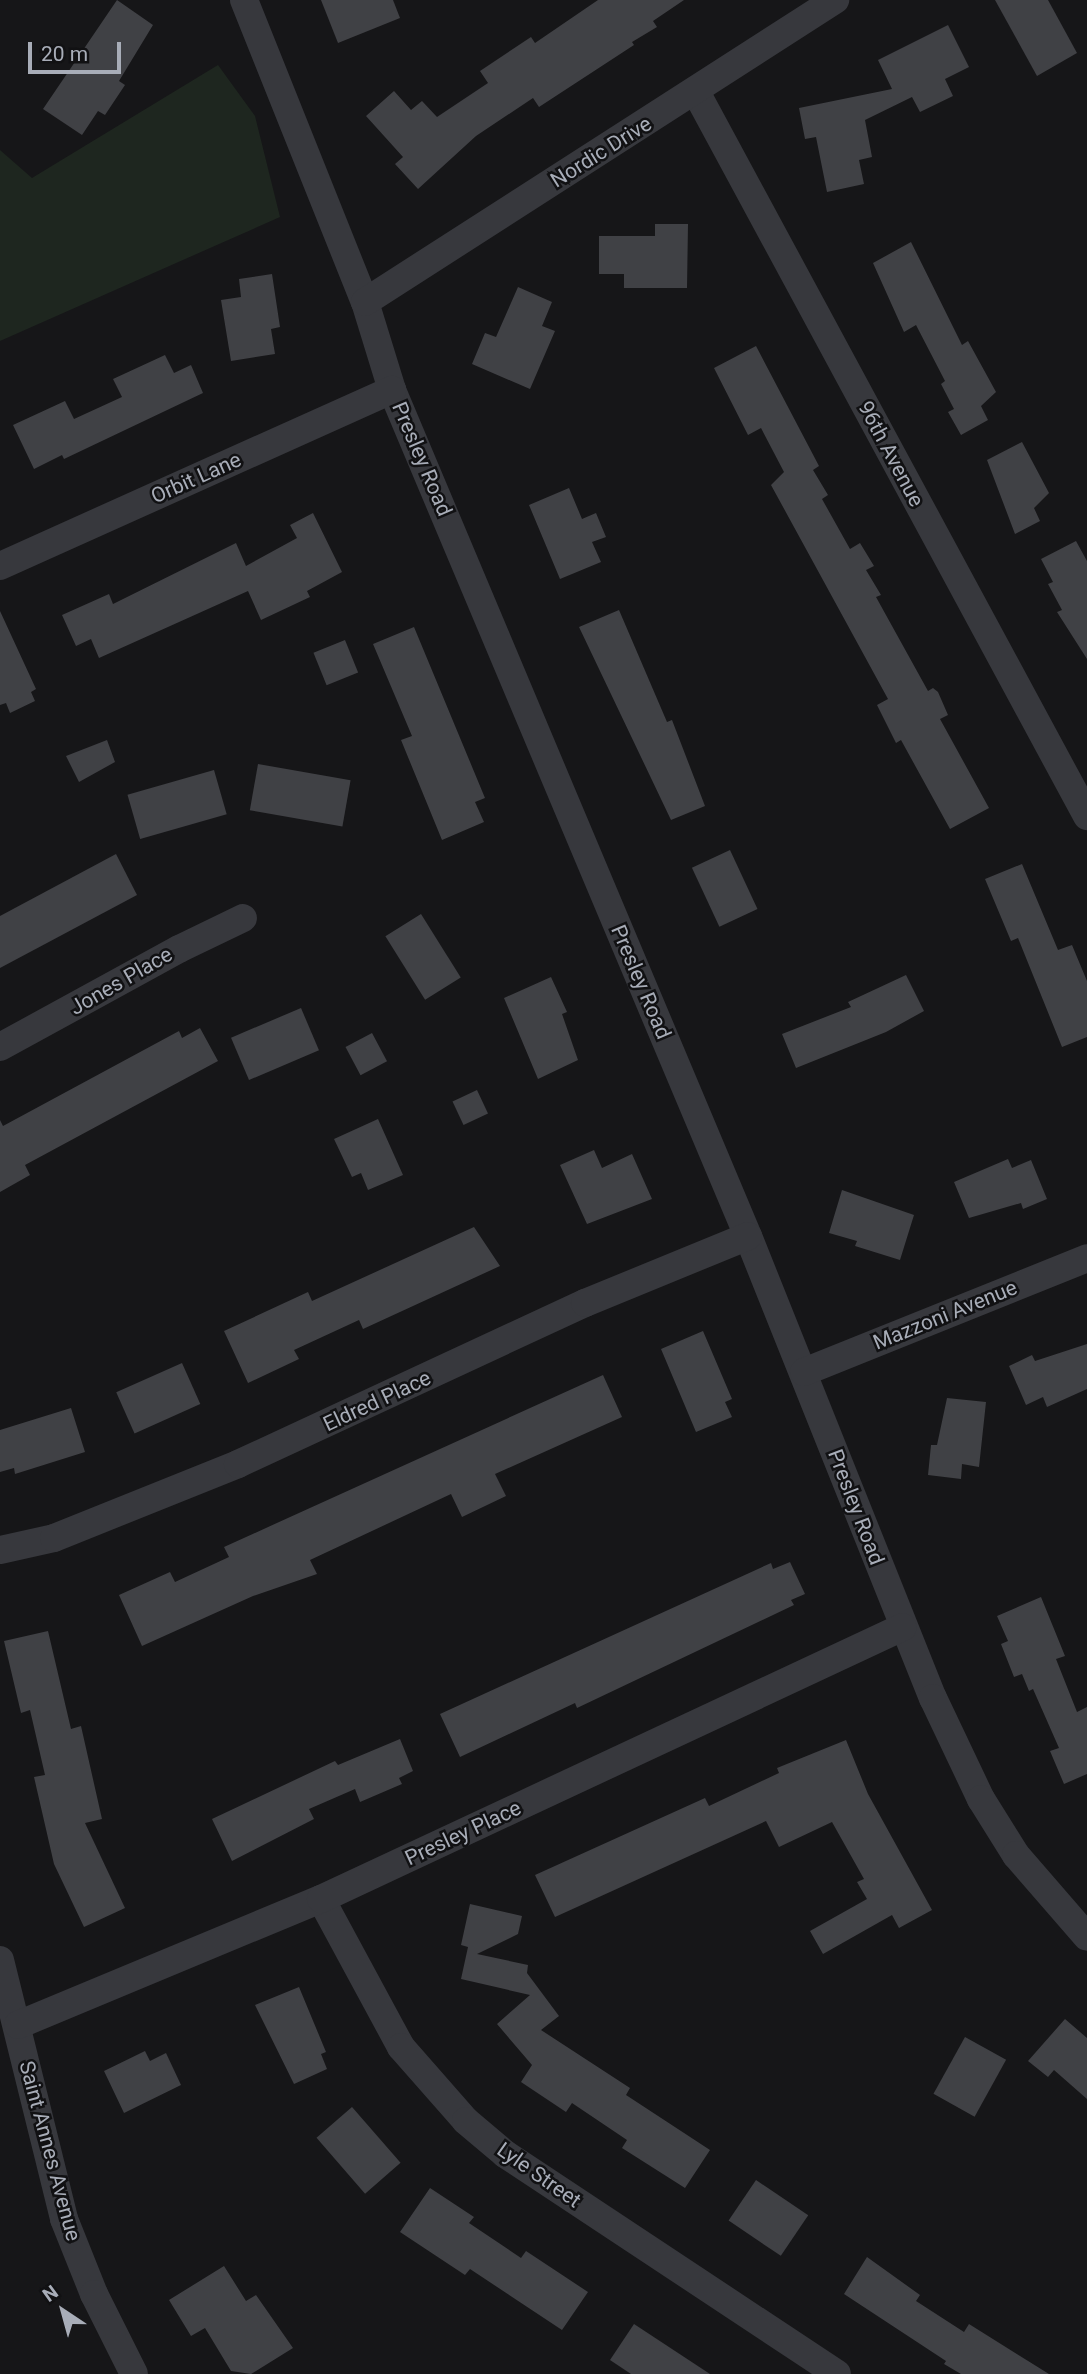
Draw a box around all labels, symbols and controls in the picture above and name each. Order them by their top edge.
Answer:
scale bar [32,28,124,72]
text: 20 m [41,42,88,66]
street label: Nordic Drive [546,111,656,193]
street label: 96th Avenue [853,397,929,511]
street label: Presley Road [387,398,457,520]
street label: Orbit Lane [147,447,245,509]
street label: Presley Road [606,921,676,1043]
street label: Jones Place [65,942,177,1020]
street label: Mazzoni Avenue [869,1275,1021,1355]
street label: Eldred Place [319,1365,435,1437]
street label: Presley Road [822,1446,890,1568]
street label: Presley Place [401,1795,525,1871]
street label: Saint Annes Avenue [14,2058,86,2244]
street label: Lyle Street [492,2137,586,2213]
north arrow [28,2276,98,2346]
text: N [38,2280,63,2307]

